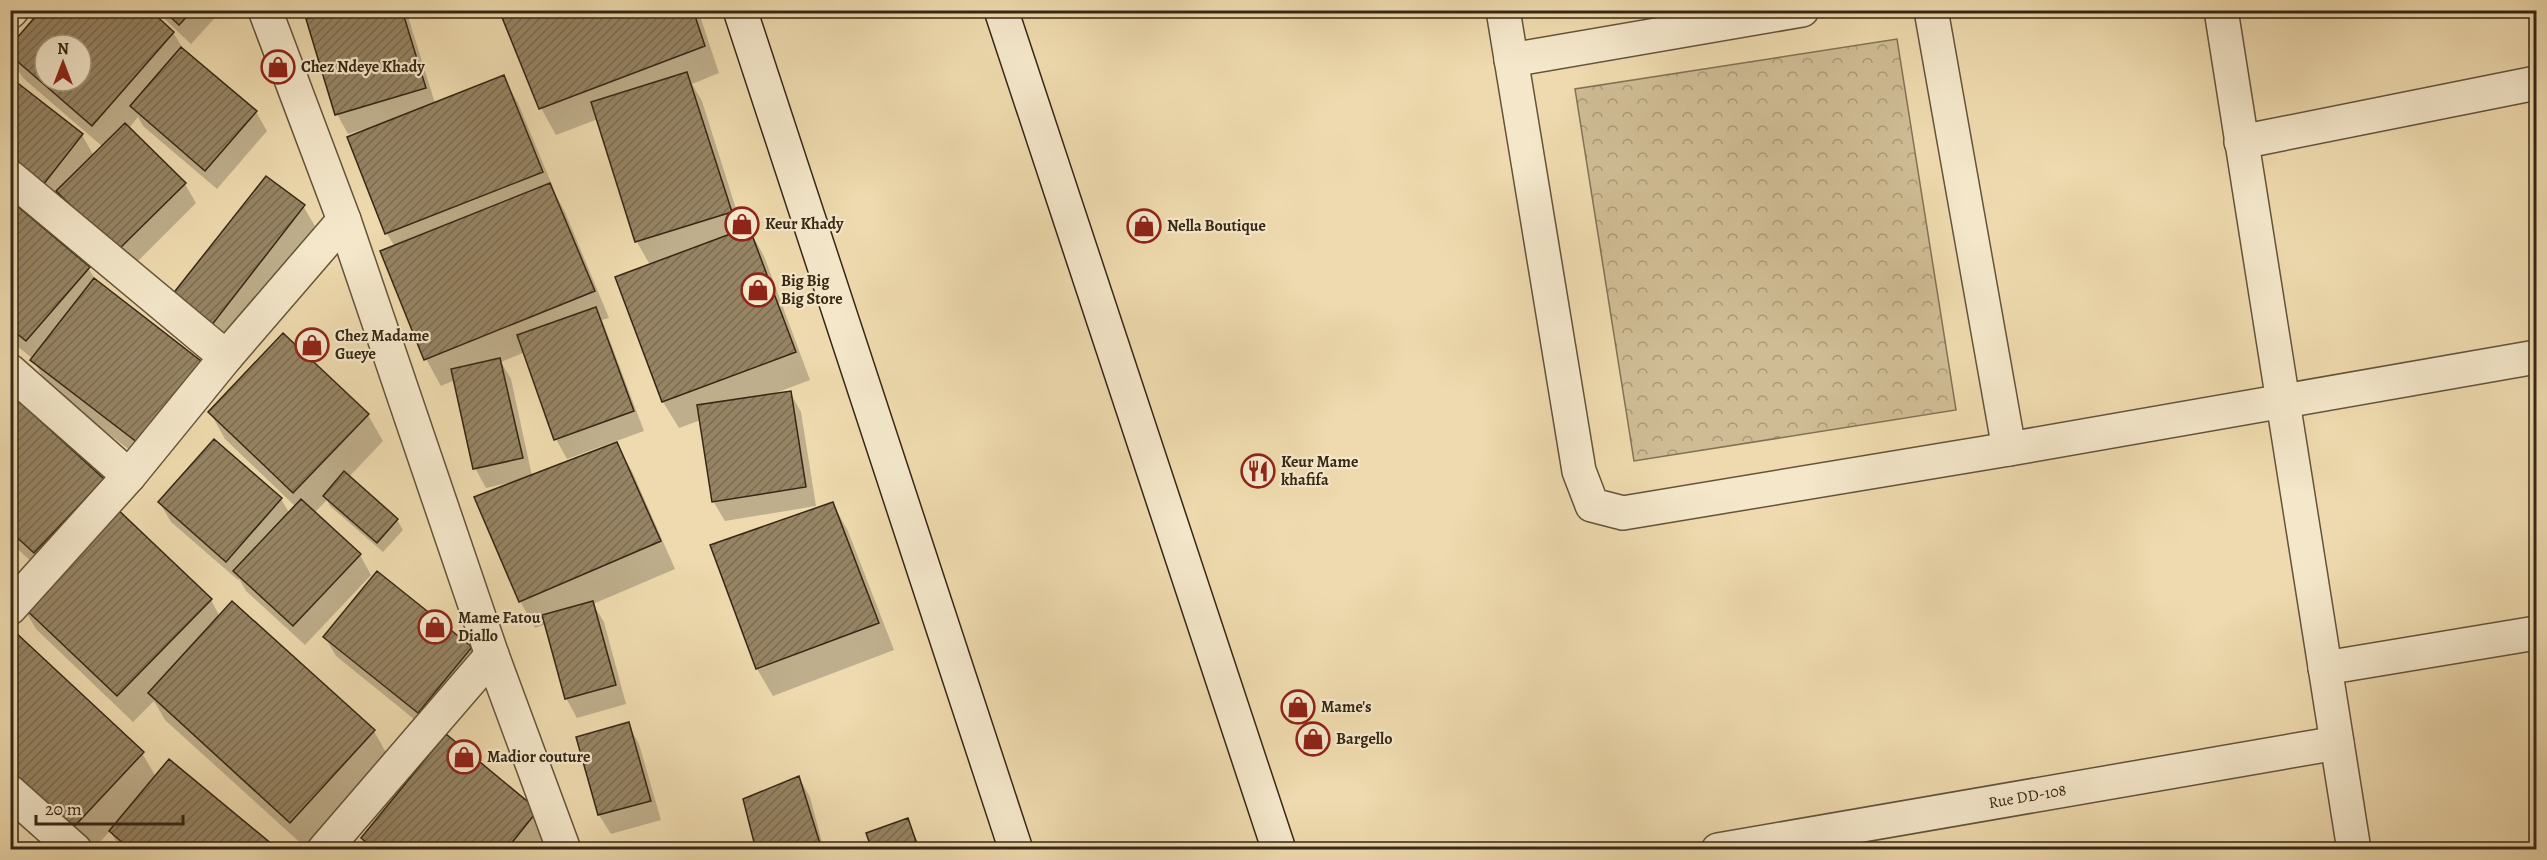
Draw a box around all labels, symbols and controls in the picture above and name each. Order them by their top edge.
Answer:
north arrow [33,33,93,93]
text: N [57,38,69,60]
shop icon: Chez Ndeye Khady [260,49,296,85]
place label: Chez Ndeye Khady [301,56,425,78]
shop icon: Keur Khady [724,206,760,242]
shop icon: Nella Boutique [1126,208,1162,244]
place label: Keur Khady [765,213,844,235]
place label: Nella Boutique [1167,215,1266,237]
place label: Big Big Big Store [781,270,843,310]
shop icon: Big Big Big Store [740,272,776,308]
place label: Chez Madame Gueye [335,325,429,365]
shop icon: Chez Madame Gueye [294,327,330,363]
place label: Keur Mame khafifa [1281,451,1358,491]
restaurant icon: Keur Mame khafifa [1240,453,1276,489]
place label: Mame Fatou Diallo [458,607,541,647]
shop icon: Mame Fatou Diallo [417,609,453,645]
shop icon: Mame's [1280,689,1316,725]
place label: Mame's [1321,696,1372,718]
shop icon: Bargello [1295,721,1331,757]
place label: Bargello [1336,728,1392,750]
shop icon: Madior couture [446,739,482,775]
place label: Madior couture [487,746,590,768]
street label: Rue DD-108 [1987,779,2068,814]
scale bar [36,788,183,826]
text: 20 m [45,797,82,821]

